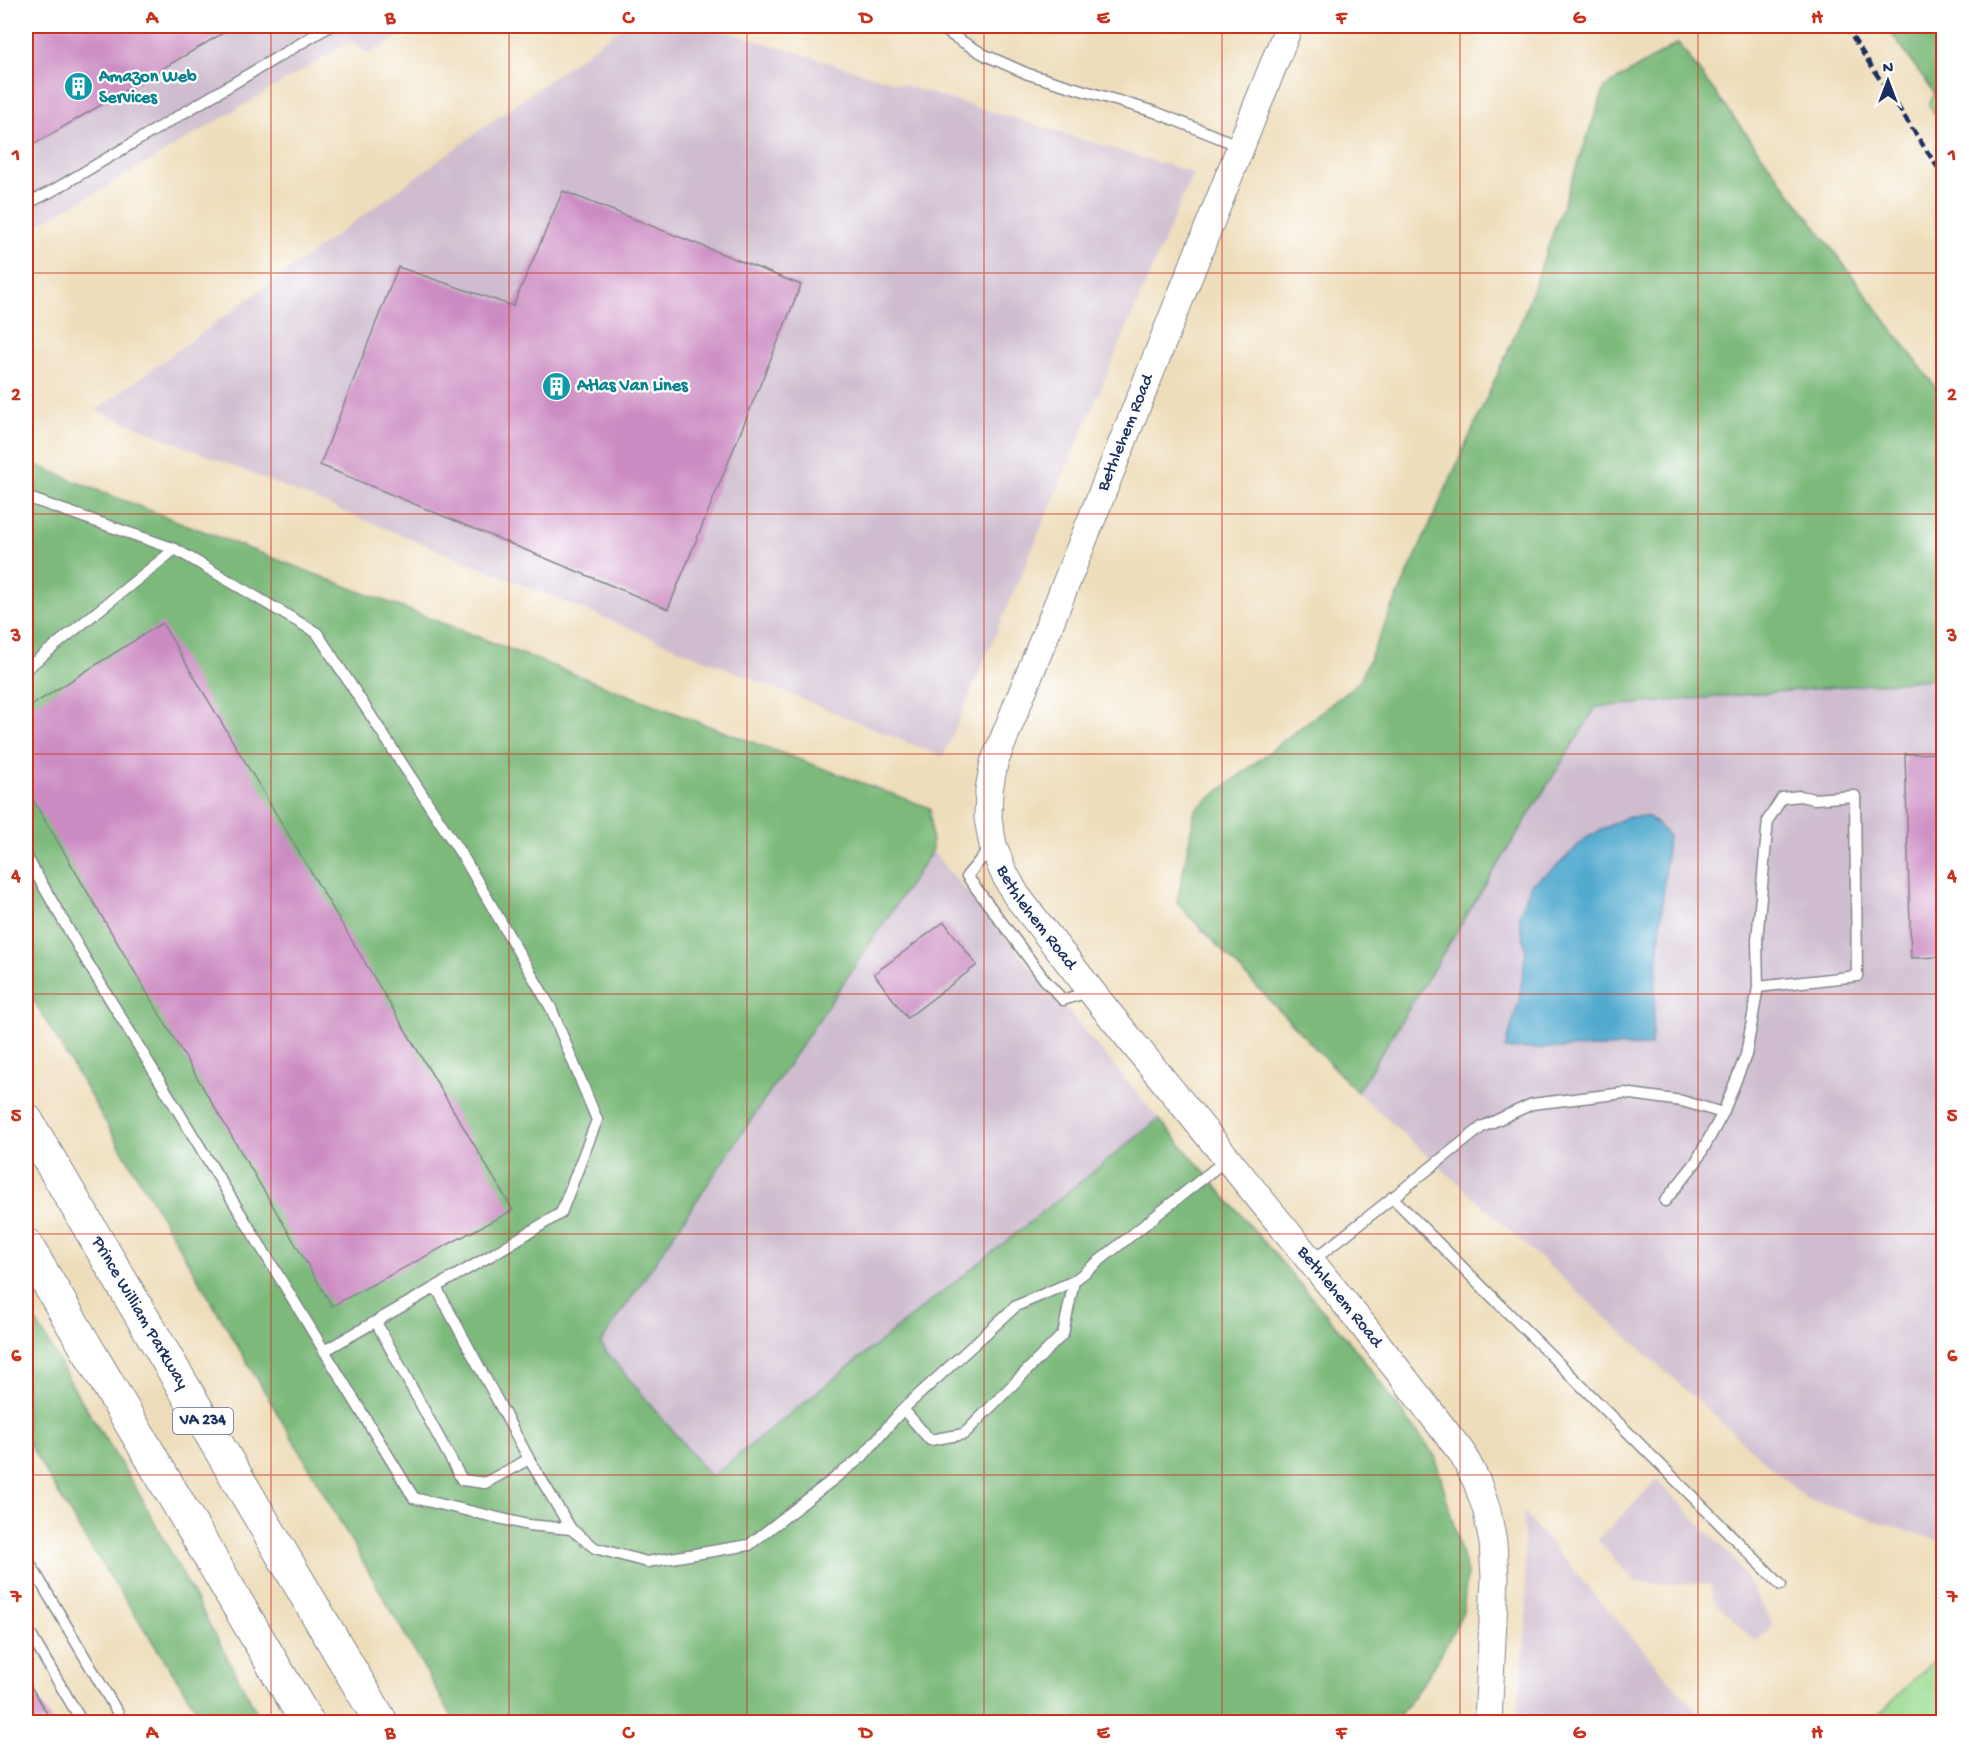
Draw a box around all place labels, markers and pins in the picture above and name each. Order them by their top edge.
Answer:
place label: Amazon Web Services [98,67,197,109]
building icon: Amazon Web Services [62,71,94,103]
building icon: Atlas Van Lines [540,370,572,402]
place label: Atlas Van Lines [576,376,689,397]

